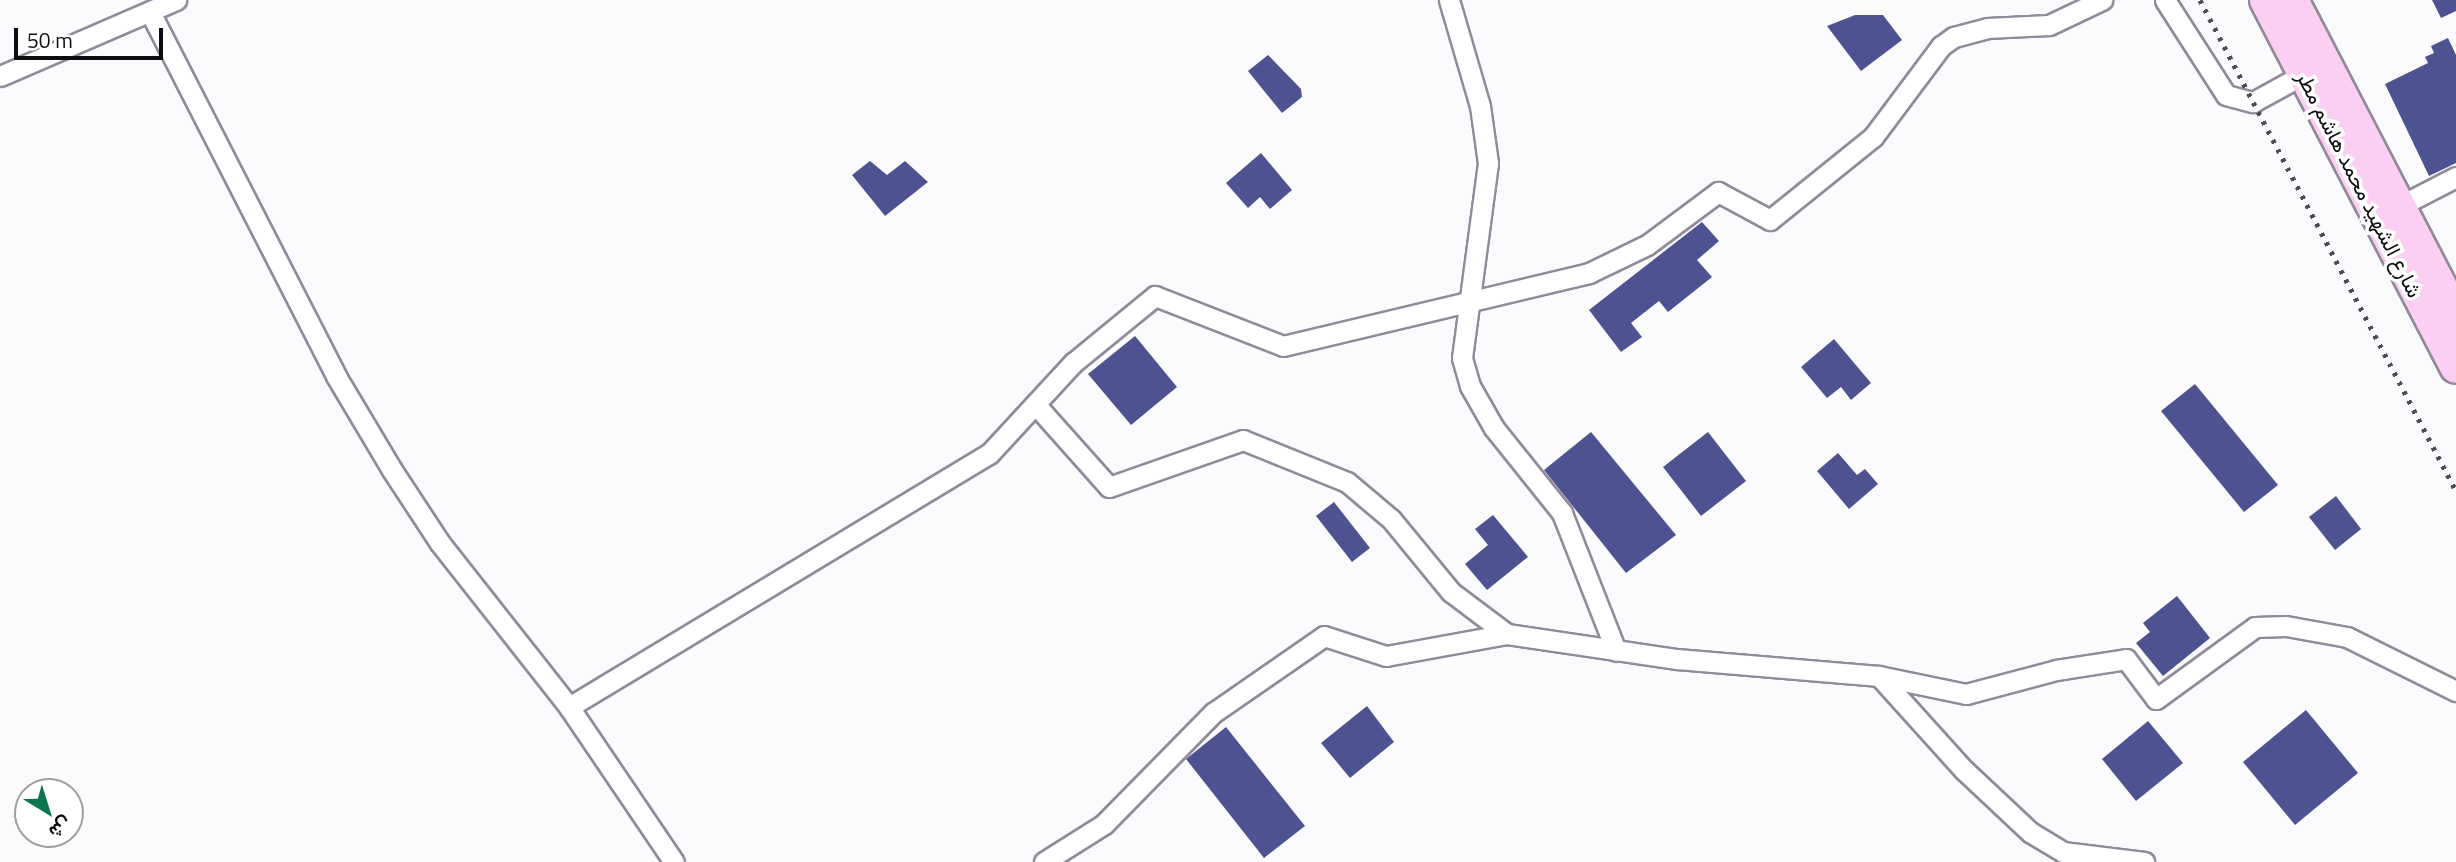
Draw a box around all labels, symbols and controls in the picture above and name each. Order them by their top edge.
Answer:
scale bar [18,14,166,58]
text: 50 m [27,24,73,56]
street label: شارع الشهيد محمد هاشم مطر [2292,67,2428,301]
north arrow [14,778,84,848]
text: ش [43,810,79,847]

